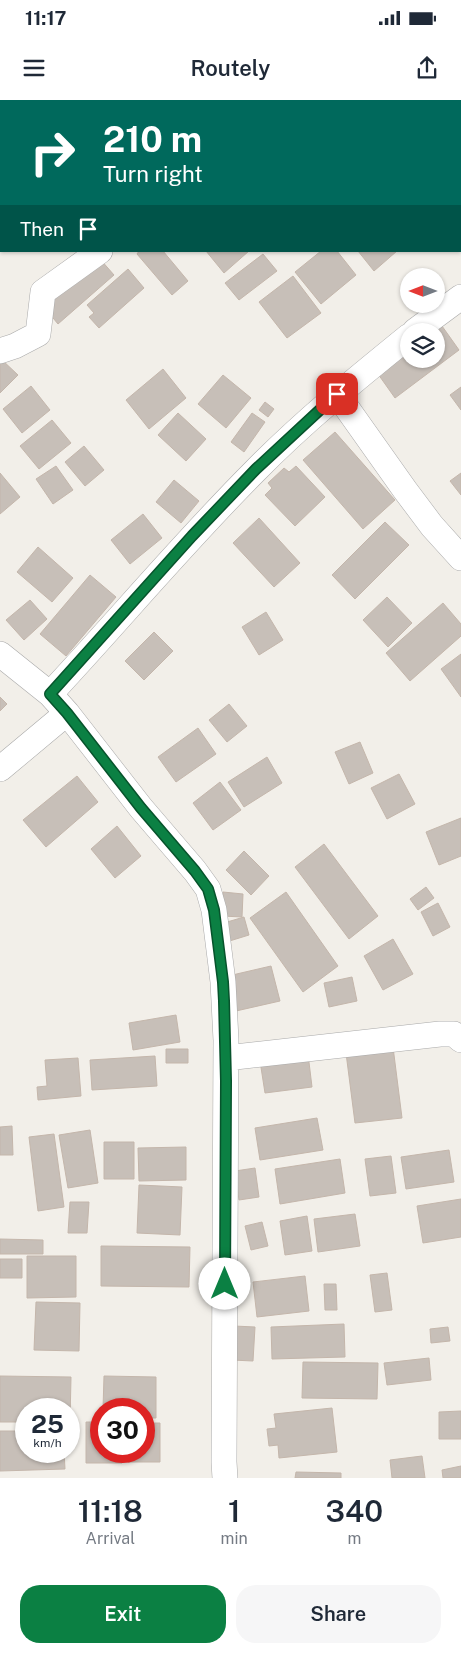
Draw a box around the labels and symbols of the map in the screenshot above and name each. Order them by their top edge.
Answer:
north arrow [400,268,445,312]
pin [316,373,358,415]
position arrow [198,1257,250,1309]
speed limit sign: 30 [90,1398,155,1463]

